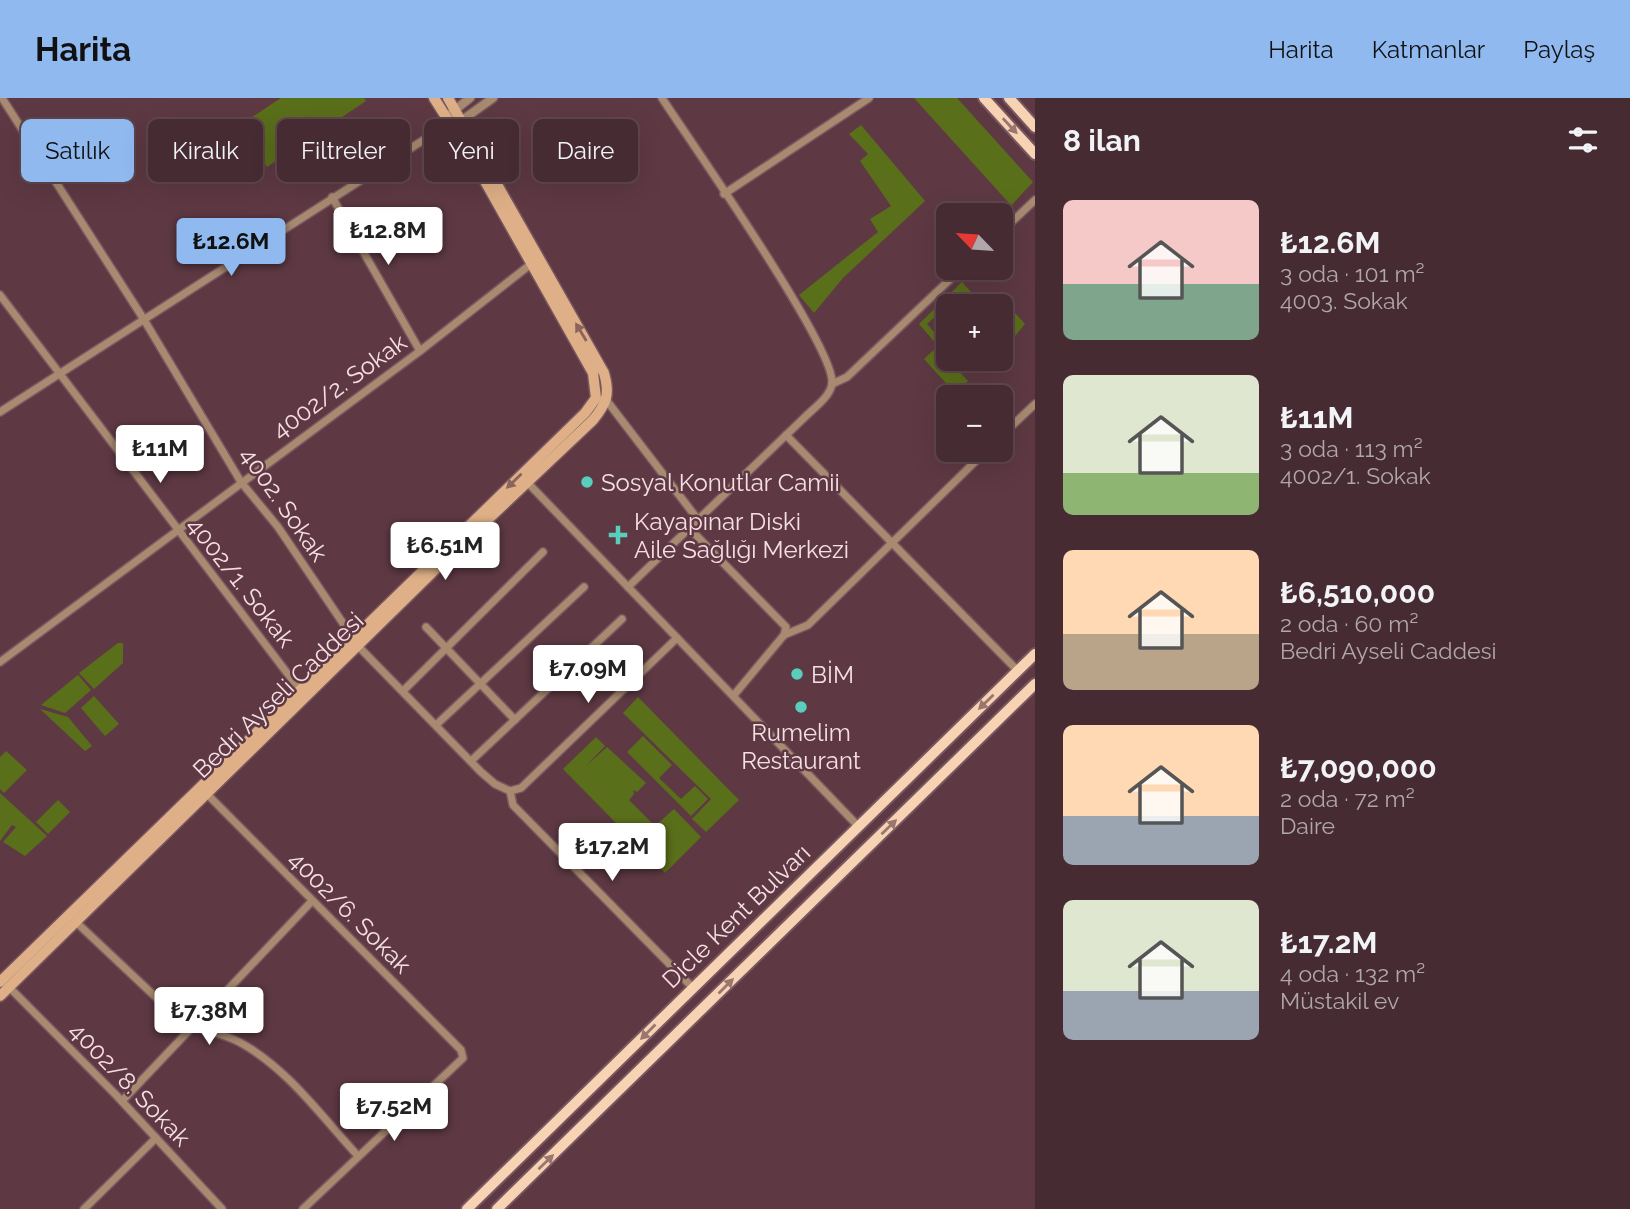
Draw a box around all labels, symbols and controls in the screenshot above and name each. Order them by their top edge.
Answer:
text: Harita [35,30,131,69]
text: Harita [1268,35,1334,64]
text: Katmanlar [1372,35,1485,64]
text: Paylaş [1523,35,1595,64]
one-way arrow [1001,117,1017,134]
chip: Satılık [21,119,134,182]
chip: Kiralık [148,119,263,182]
chip: Filtreler [277,119,410,182]
chip: Yeni [424,119,519,182]
chip: Daire [533,119,638,182]
icon: filters [1564,121,1602,159]
text: 8 ilan [1063,123,1141,158]
north arrow [936,203,1013,280]
map controls [936,203,1013,462]
pin: ₺12.8M [331,208,445,267]
text: ₺12.8M [350,216,426,243]
pin: ₺12.6M [174,218,288,278]
text: ₺12.6M [1280,225,1380,260]
text: ₺12.6M [192,227,270,254]
icon: home [1119,228,1203,312]
text: 3 oda · 101 m² [1280,260,1424,287]
text: 4003. Sokak [1280,287,1408,314]
button: + [936,294,1013,371]
one-way arrow [575,322,587,341]
street label: 4002/2. Sokak [266,327,412,445]
button: − [936,385,1013,462]
text: ₺11M [1280,400,1353,435]
icon: home [1119,403,1203,487]
pin: ₺11M [119,426,201,485]
text: ₺11M [132,434,188,461]
text: 3 oda · 113 m² [1280,435,1423,462]
street label: 4002. Sokak [234,441,334,567]
text: 4002/1. Sokak [1280,462,1431,489]
place label: Sosyal Konutlar Camii [601,468,840,497]
one-way arrow [505,472,522,489]
marker: Sosyal Konutlar Camii [579,474,595,490]
place label: Kayapınar Diski Aile Sağlığı Merkezi [634,507,849,564]
street label: 4002/1. Sokak [181,511,301,653]
pin: ₺6.51M [388,522,502,582]
marker: Kayapınar Diski Aile Sağlığı Merkezi [608,525,628,545]
text: ₺6.51M [407,531,483,558]
text: ₺6,510,000 [1280,575,1435,610]
icon: home [1119,578,1203,662]
street label: Bedri Ayseli Caddesi [187,606,369,784]
text: 2 oda · 60 m² [1280,610,1418,637]
text: Bedri Ayseli Caddesi [1280,637,1497,664]
pin: ₺7.09M [531,646,645,705]
text: ₺7.09M [549,654,627,681]
place label: BİM [811,660,854,689]
marker: BİM [789,666,805,682]
one-way arrow [978,694,995,710]
marker: Rumelim Restaurant [793,699,809,715]
place label: Rumelim Restaurant [741,718,861,775]
text: ₺7,090,000 [1280,750,1437,785]
icon: home [1119,753,1203,837]
text: 2 oda · 72 m² [1280,785,1415,812]
text: Daire [1280,812,1335,839]
one-way arrow [880,819,897,835]
pin: ₺17.2M [555,824,669,883]
text: ₺17.2M [575,832,649,859]
street label: Dicle Kent Bulvarı [656,838,816,994]
street label: 4002/6. Sokak [283,845,418,980]
text: ₺17.2M [1280,925,1377,960]
icon: home [1119,928,1203,1012]
text: 4 oda · 132 m² [1280,960,1425,987]
one-way arrow [718,977,735,994]
text: Müstakil ev [1280,987,1399,1014]
pin: ₺7.38M [152,988,266,1047]
text: ₺7.38M [170,996,248,1023]
street label: 4002/8. Sokak [63,1016,197,1152]
one-way arrow [639,1023,656,1040]
pin: ₺7.52M [337,1084,451,1143]
text: ₺7.52M [356,1092,432,1119]
one-way arrow [537,1154,554,1170]

